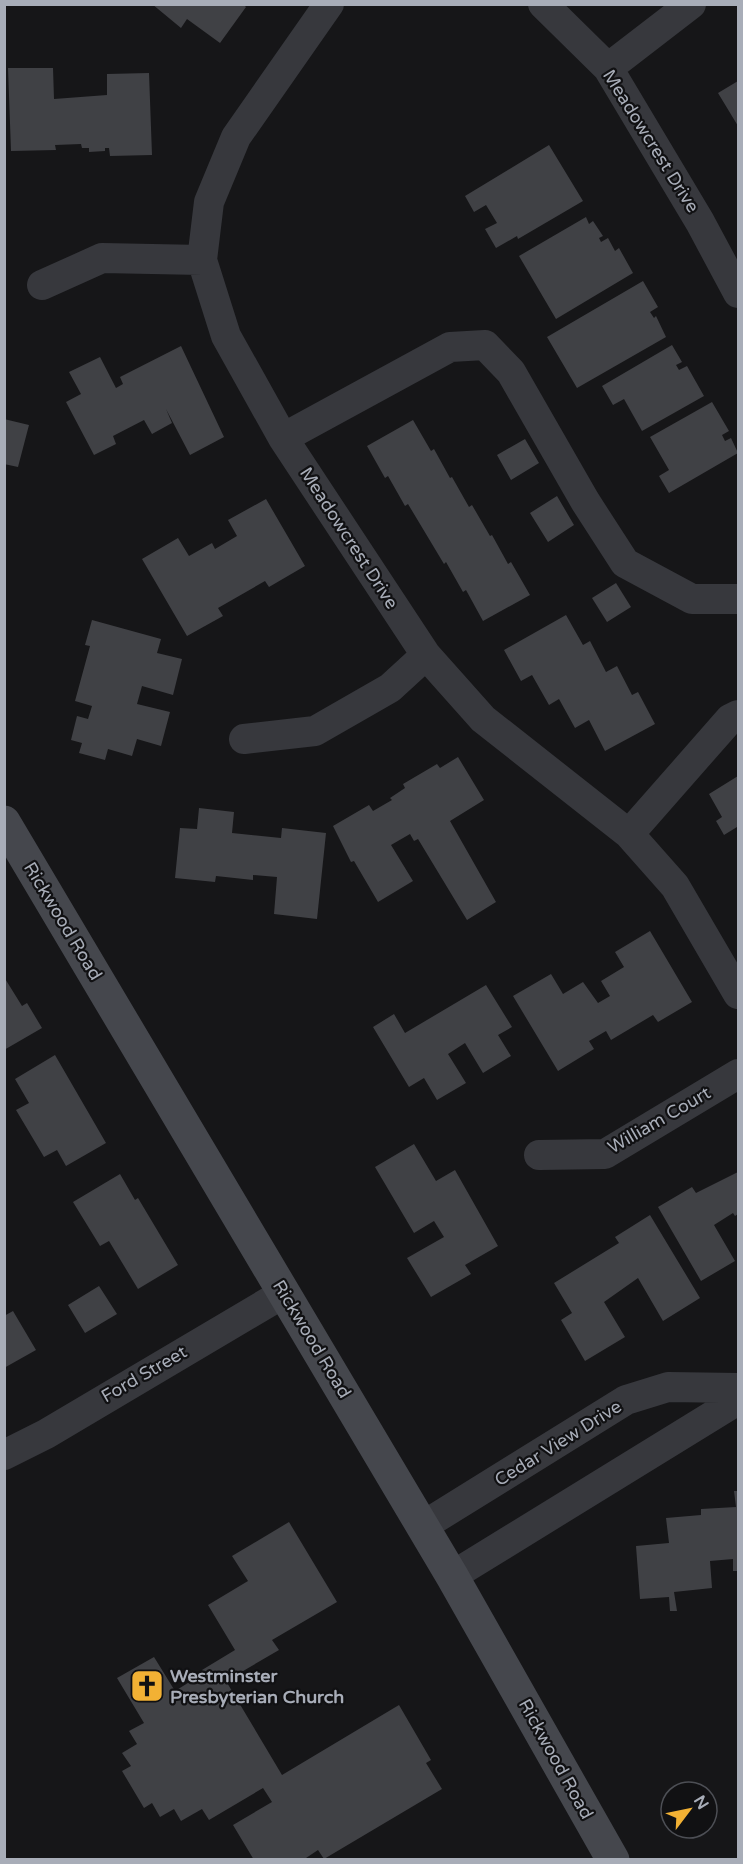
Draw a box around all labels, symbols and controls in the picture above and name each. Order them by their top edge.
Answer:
street label: Meadowcrest Drive [598,65,704,217]
street label: Meadowcrest Drive [295,463,403,613]
street label: Rickwood Road [19,858,107,984]
street label: William Court [604,1082,714,1158]
street label: Rickwood Road [268,1276,356,1402]
street label: Ford Street [97,1341,191,1407]
street label: Cedar View Drive [490,1395,626,1491]
place label: Westminster Presbyterian Church [170,1665,344,1708]
church icon: Westminster Presbyterian Church [129,1668,165,1704]
street label: Rickwood Road [514,1695,598,1823]
north arrow [659,1780,719,1840]
text: N [689,1792,713,1813]

